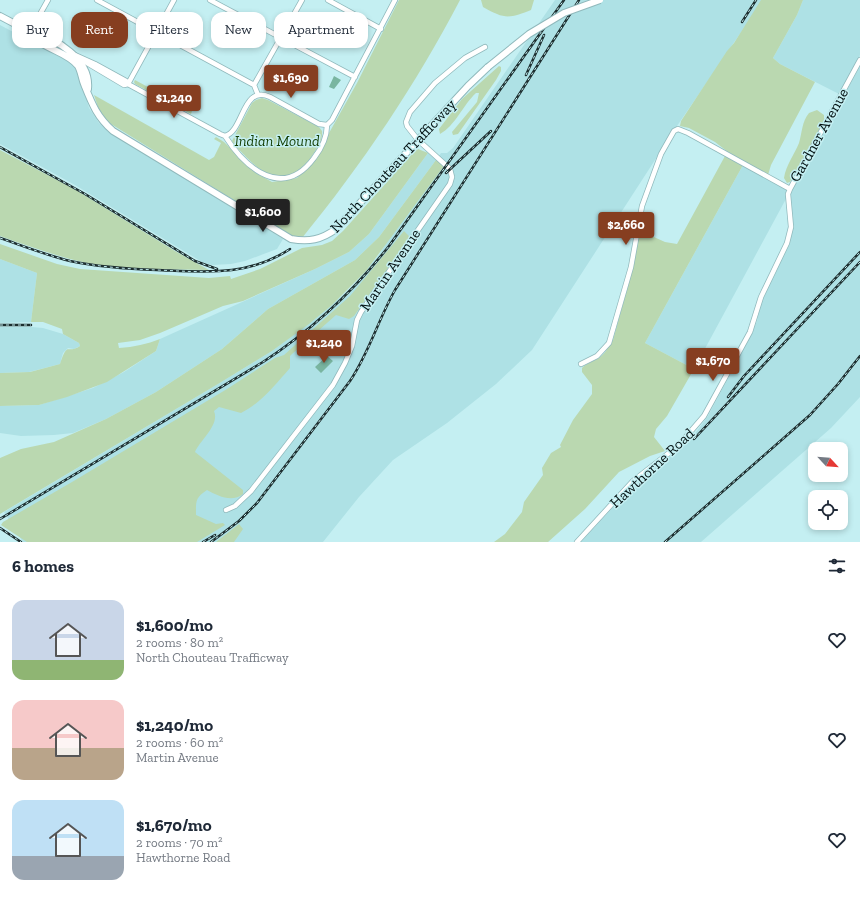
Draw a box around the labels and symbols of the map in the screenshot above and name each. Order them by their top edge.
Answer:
pin: $1,690 [258,65,324,99]
pin: $1,240 [141,85,207,119]
street label: Gardner Avenue [786,85,852,185]
street label: North Chouteau Trafficway [326,95,460,237]
park label: Indian Mound [234,132,320,150]
pin: $1,600 [230,199,296,233]
pin: $2,660 [593,212,659,246]
street label: Martin Avenue [356,225,424,315]
pin: $1,240 [291,330,357,364]
pin: $1,670 [680,348,746,382]
street label: Hawthorne Road [606,424,699,512]
north arrow [808,442,848,482]

